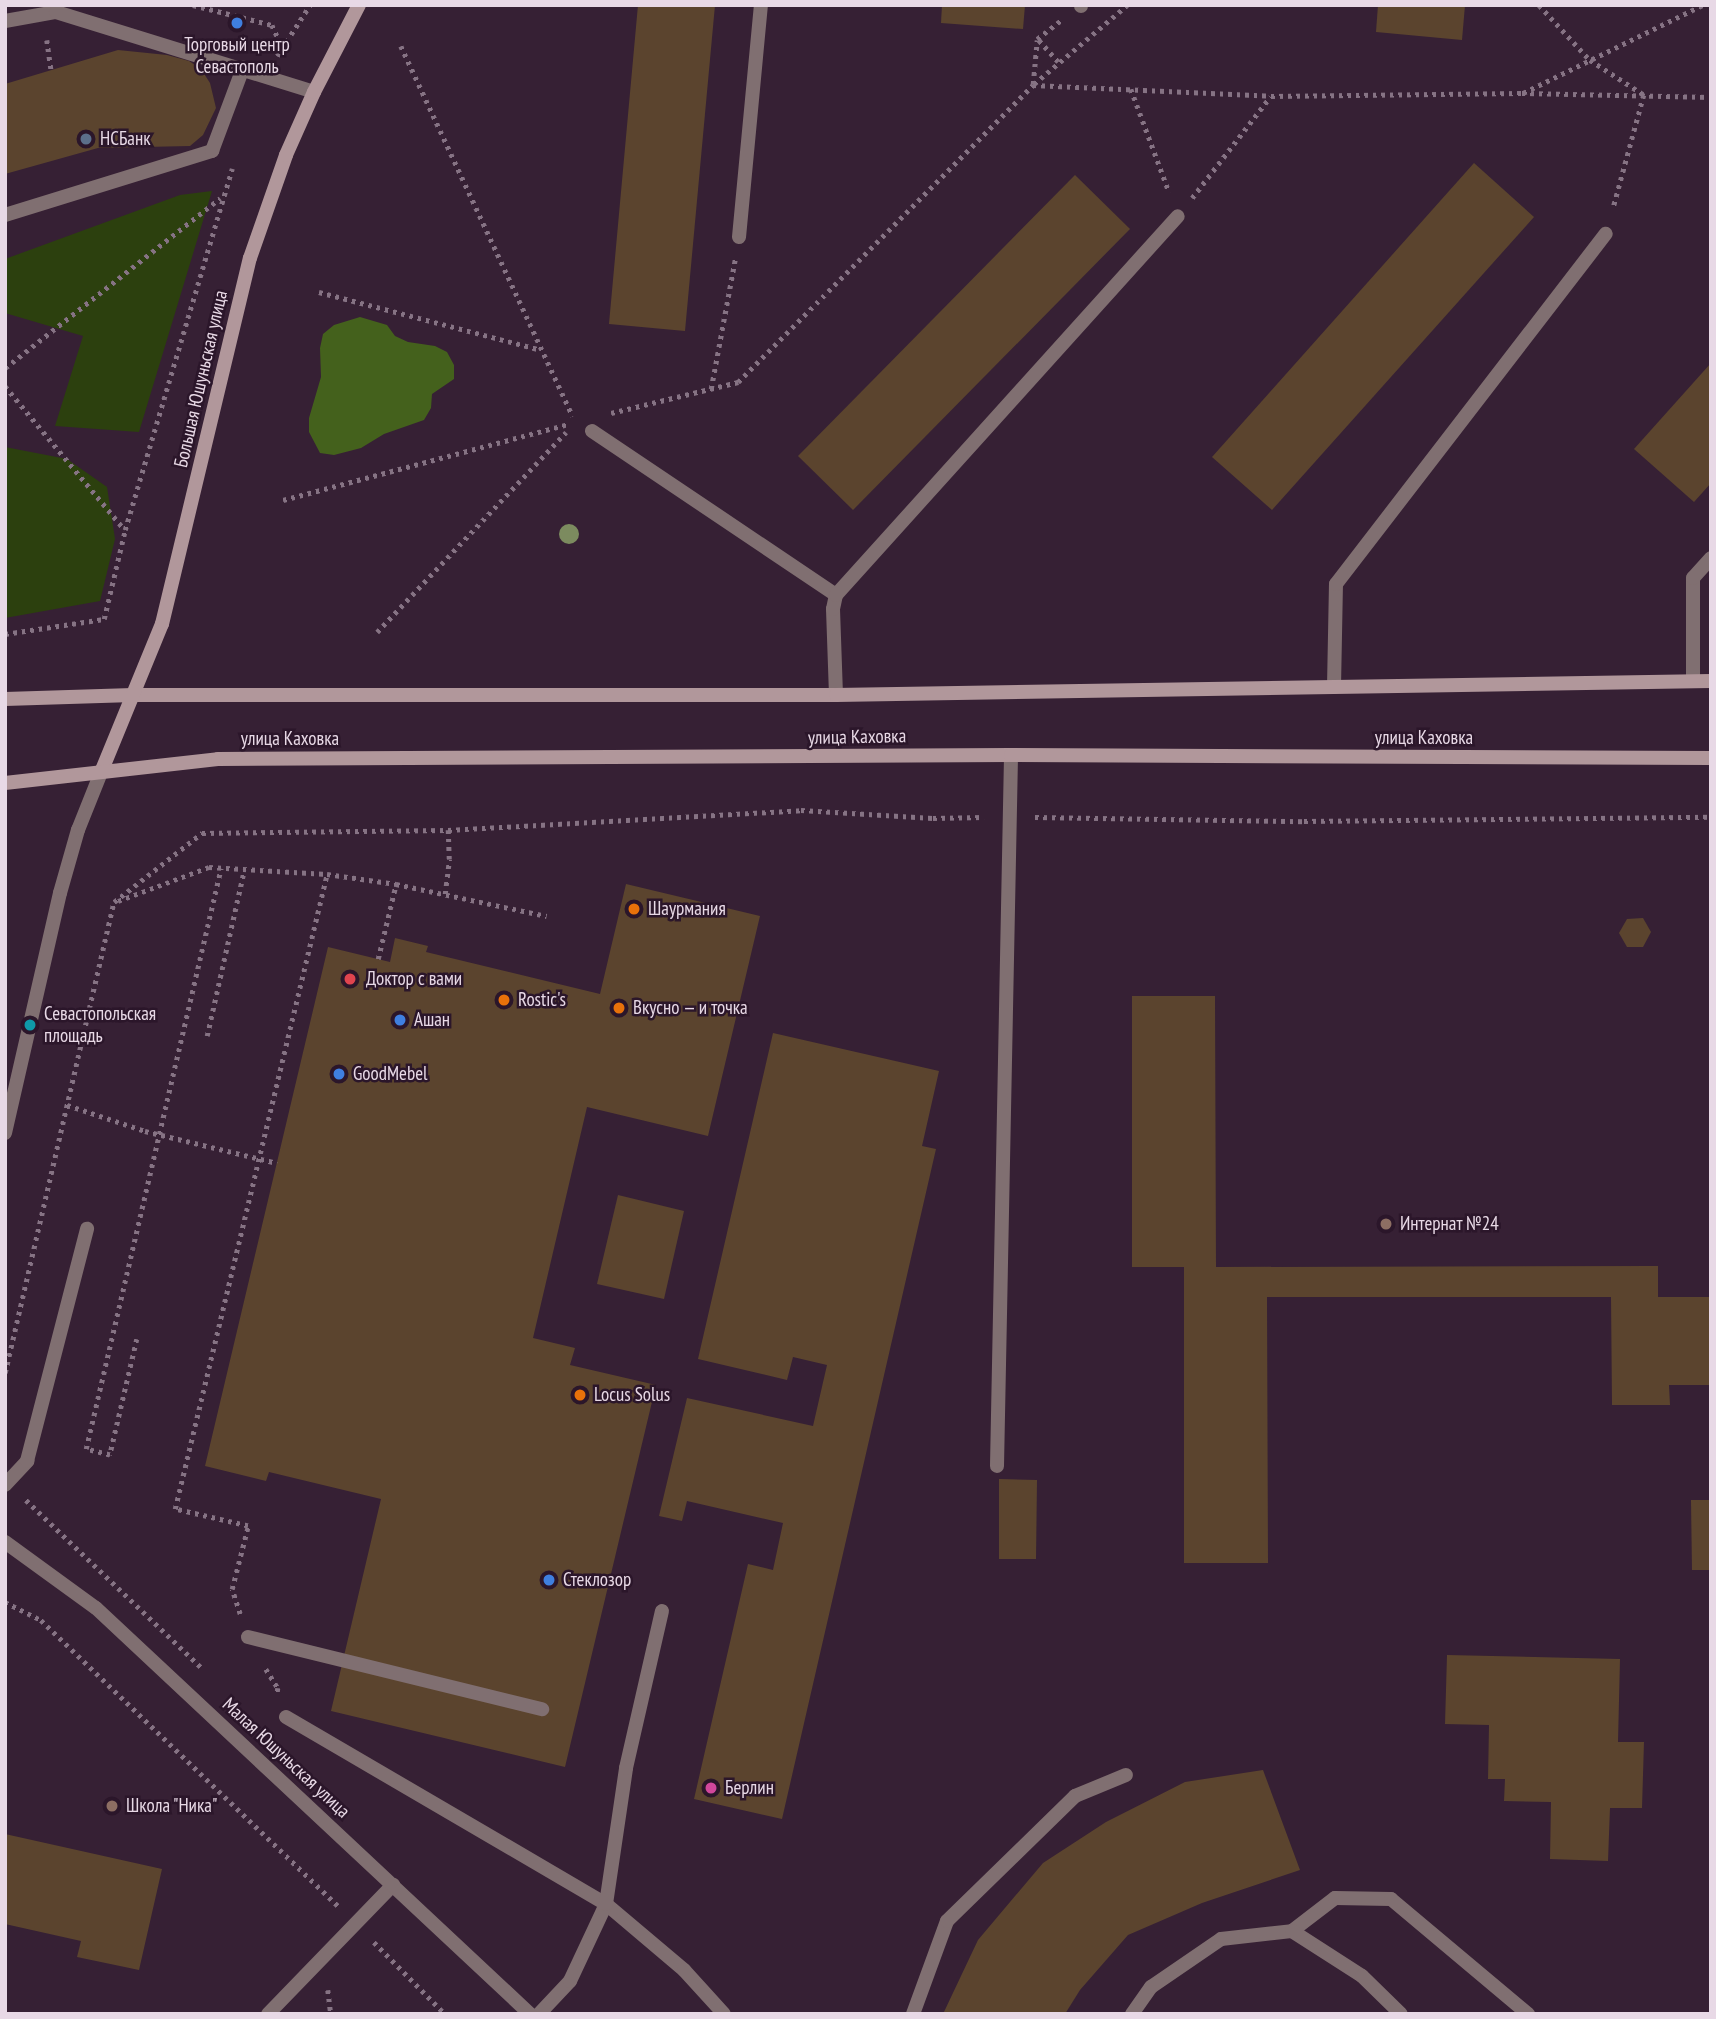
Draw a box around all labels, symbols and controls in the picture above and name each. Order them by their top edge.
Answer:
marker: Торговый центр Севастополь [229,15,245,31]
place label: Торговый центр Севастополь [184,34,290,78]
place label: НСБанк [100,128,151,150]
marker: НСБанк [78,131,94,147]
street label: Большая Юшуньская улица [170,288,232,470]
street label: улица Каховка [808,725,906,749]
street label: улица Каховка [1375,727,1473,749]
street label: улица Каховка [241,728,339,750]
place label: Шаурмания [648,898,726,920]
marker: Шаурмания [626,901,642,917]
place label: Доктор с вами [366,968,462,990]
marker: Доктор с вами [340,969,360,989]
place label: Rostic's [518,989,566,1011]
marker: Rostic's [496,992,512,1008]
place label: Вкусно — и точка [633,997,749,1019]
marker: Вкусно — и точка [611,1000,627,1016]
place label: Севастопольская площадь [44,1003,156,1047]
place label: Ашан [414,1009,450,1031]
marker: Ашан [392,1012,408,1028]
marker: Севастопольская площадь [22,1017,38,1033]
place label: GoodMebel [353,1063,427,1085]
marker: GoodMebel [331,1066,347,1082]
place label: Интернат №24 [1400,1213,1499,1235]
marker: Интернат №24 [1378,1216,1394,1232]
place label: Locus Solus [594,1384,670,1406]
marker: Locus Solus [572,1387,588,1403]
place label: Стеклозор [563,1569,631,1591]
marker: Стеклозор [541,1572,557,1588]
street label: Малая Юшуньская улица [218,1693,354,1823]
place label: Берлин [725,1777,774,1799]
marker: Берлин [703,1780,719,1796]
place label: Школа "Ника" [126,1795,218,1817]
marker: Школа "Ника" [104,1798,120,1814]

